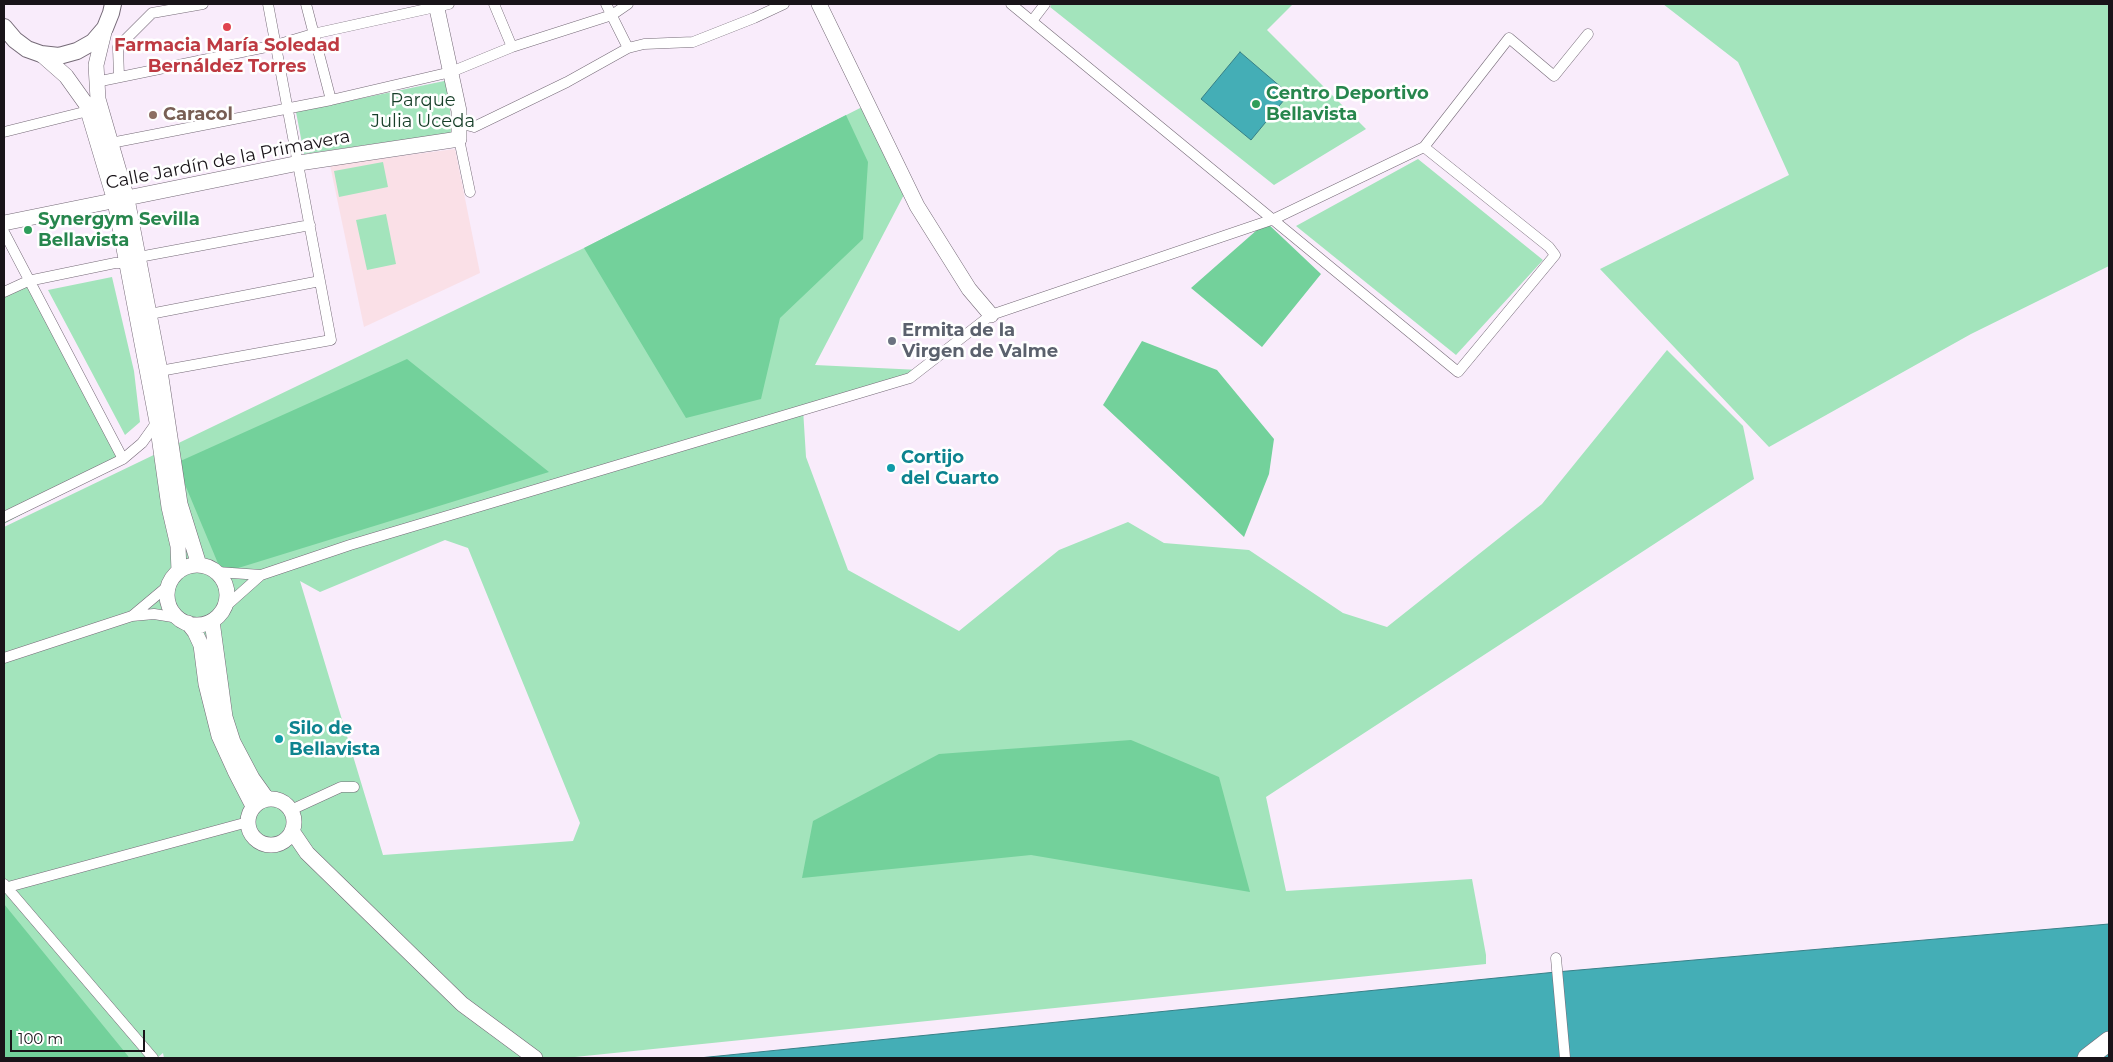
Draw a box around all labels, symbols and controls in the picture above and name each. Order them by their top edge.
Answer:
marker: Farmacia María Soledad Bernáldez Torres [221,21,233,33]
place label: Farmacia María Soledad Bernáldez Torres [114,35,340,78]
place label: Centro Deportivo Bellavista [1266,83,1429,126]
park label: Parque Julia Uceda [371,90,475,132]
marker: Centro Deportivo Bellavista [1250,98,1262,110]
place label: Caracol [163,104,233,126]
marker: Caracol [147,109,159,121]
street label: Calle Jardín de la Primavera [104,126,352,194]
place label: Synergym Sevilla Bellavista [38,209,200,252]
marker: Synergym Sevilla Bellavista [22,224,34,236]
place label: Ermita de la Virgen de Valme [902,320,1058,362]
marker: Ermita de la Virgen de Valme [886,335,898,347]
place label: Cortijo del Cuarto [901,447,999,489]
marker: Cortijo del Cuarto [885,462,897,474]
place label: Silo de Bellavista [289,718,380,761]
marker: Silo de Bellavista [273,733,285,745]
scale bar [12,1020,148,1052]
text: 100 m [18,1029,63,1048]

